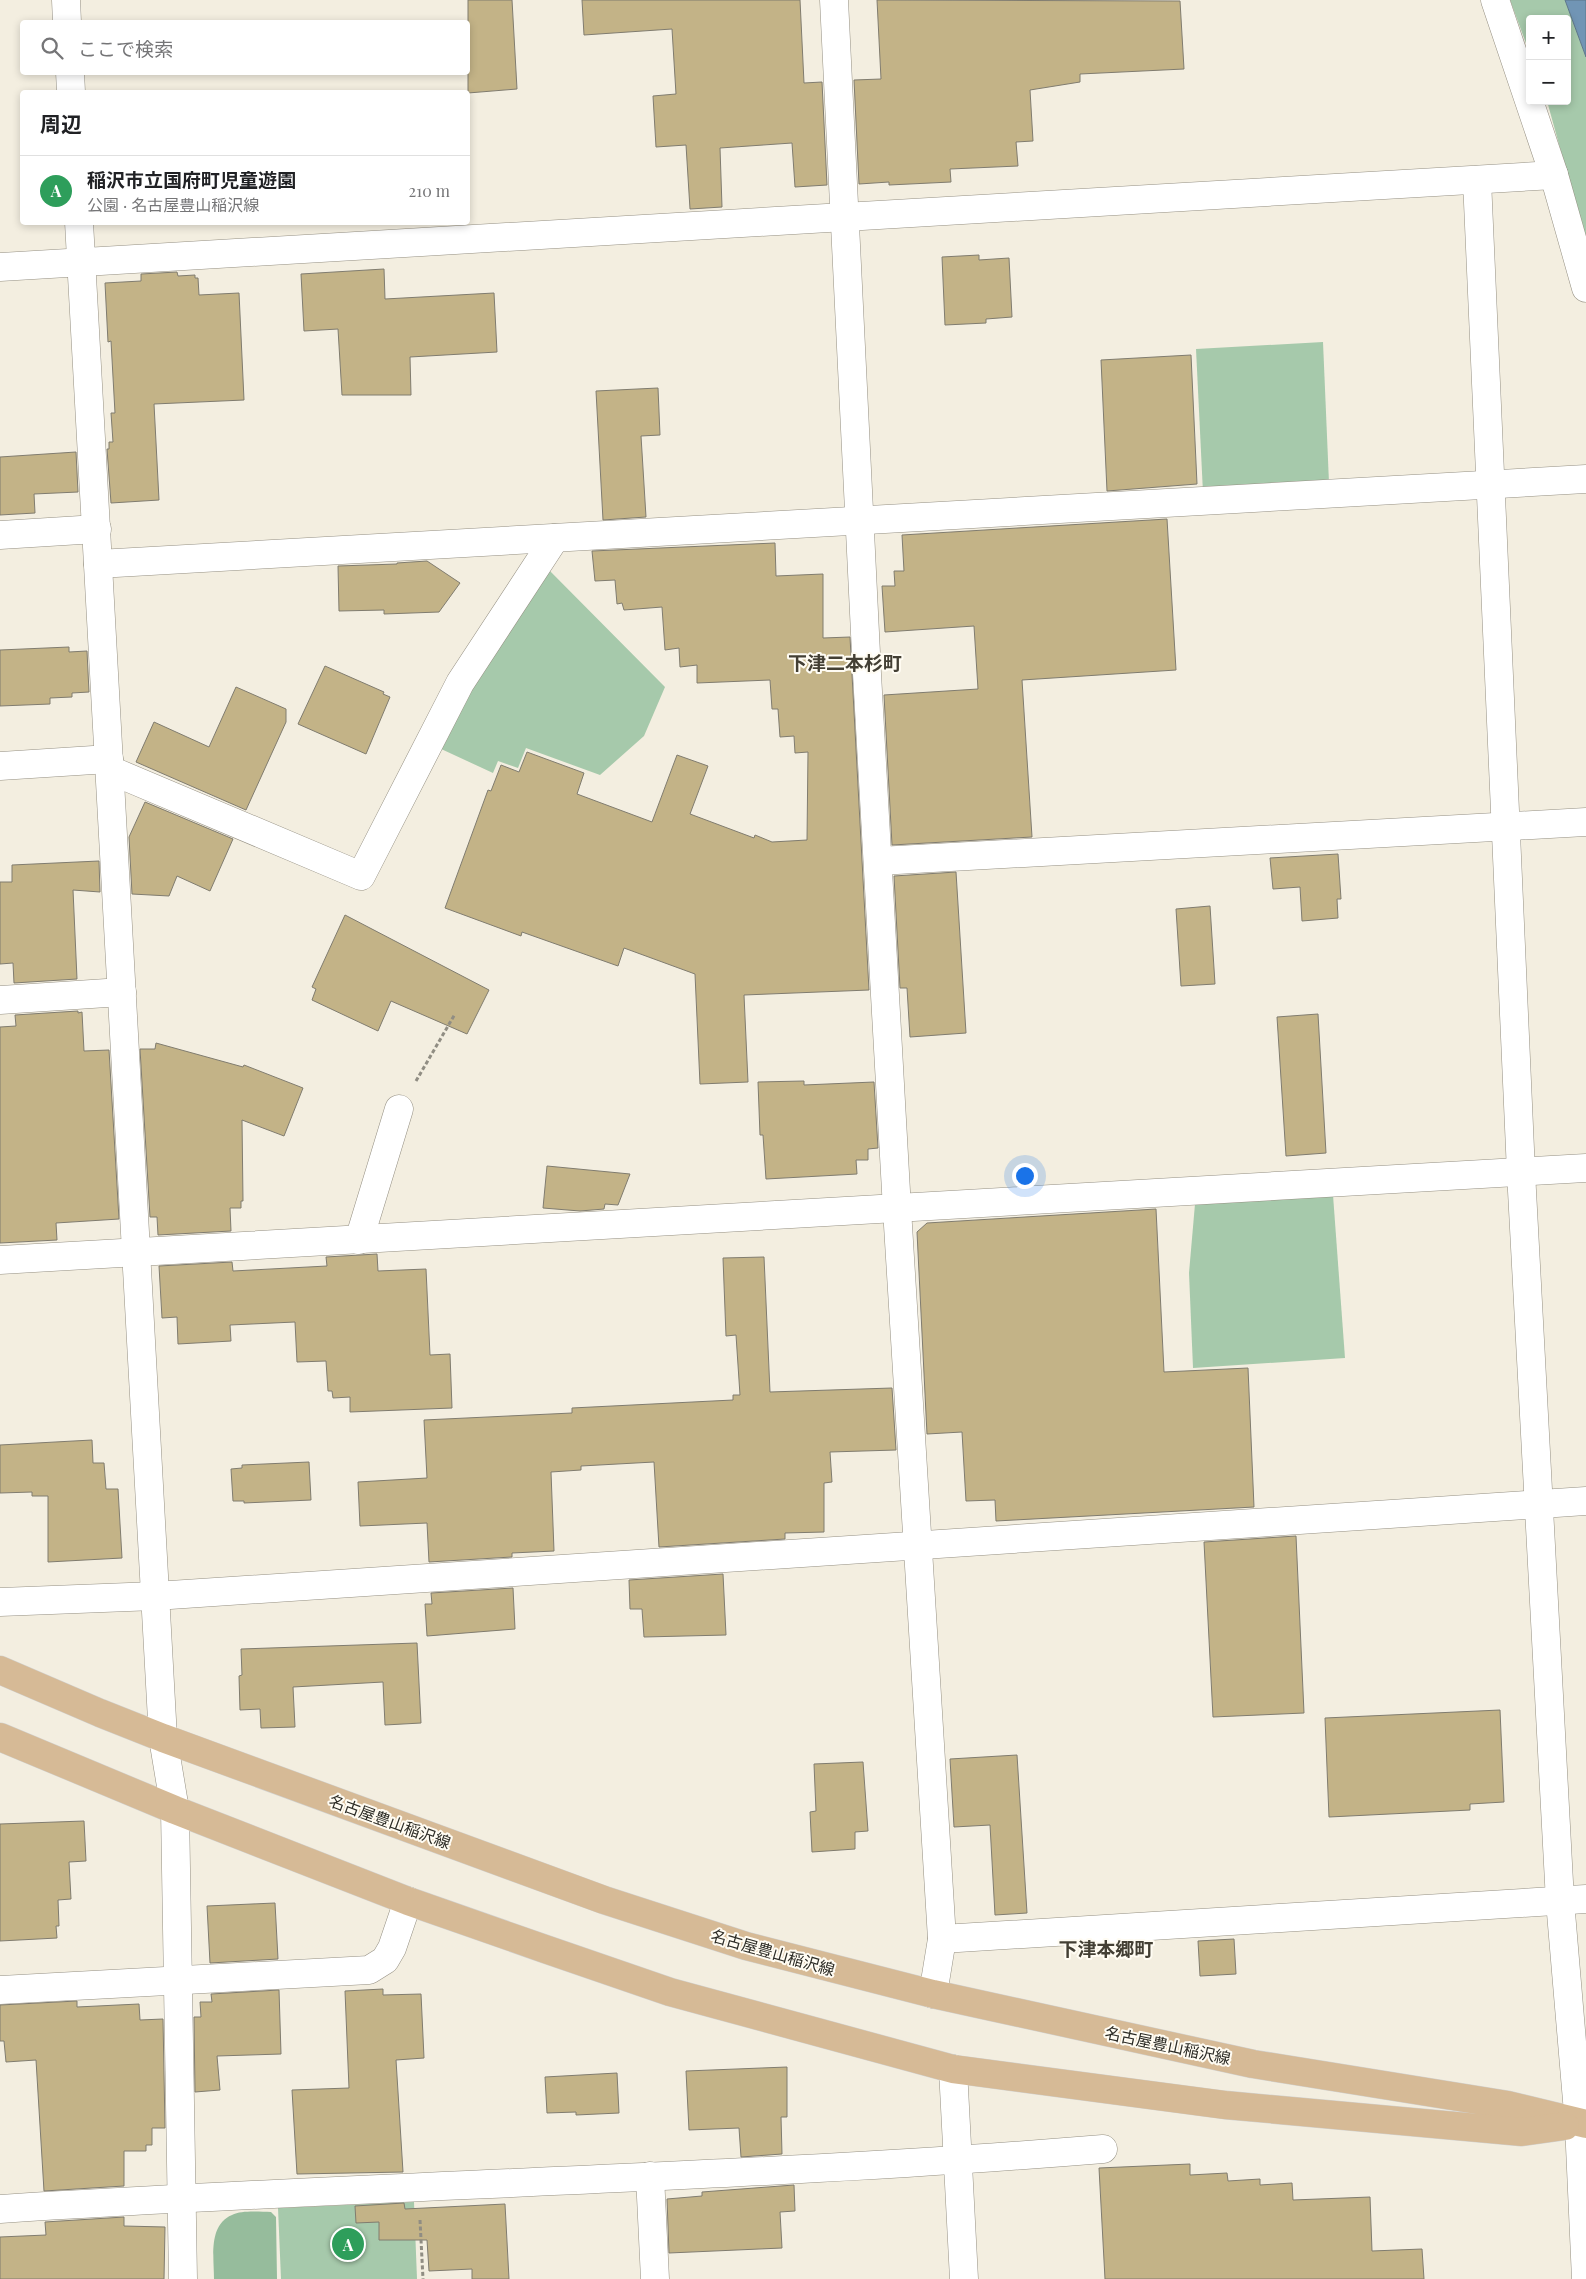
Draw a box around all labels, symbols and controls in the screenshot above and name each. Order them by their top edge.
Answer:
map controls [1526,15,1571,105]
button: + [1526,15,1571,60]
search box [20,20,470,75]
icon: search [38,34,66,62]
text: ここで検索 [78,35,173,61]
button: − [1526,60,1571,105]
text: 周辺 [40,109,82,137]
text: 稲沢市立国府町児童遊園 [87,166,296,192]
text: A [51,180,61,201]
text: 210 m [409,180,450,201]
text: 公園 · 名古屋豊山稲沢線 [87,194,259,215]
district label: 下津二本杉町 [788,649,902,675]
your location [1012,1163,1038,1189]
street label: 名古屋豊山稲沢線 [326,1789,454,1853]
street label: 名古屋豊山稲沢線 [709,1924,837,1980]
district label: 下津本郷町 [1058,1935,1154,1961]
street label: 名古屋豊山稲沢線 [1103,2021,1233,2069]
pin: A [332,2225,364,2263]

